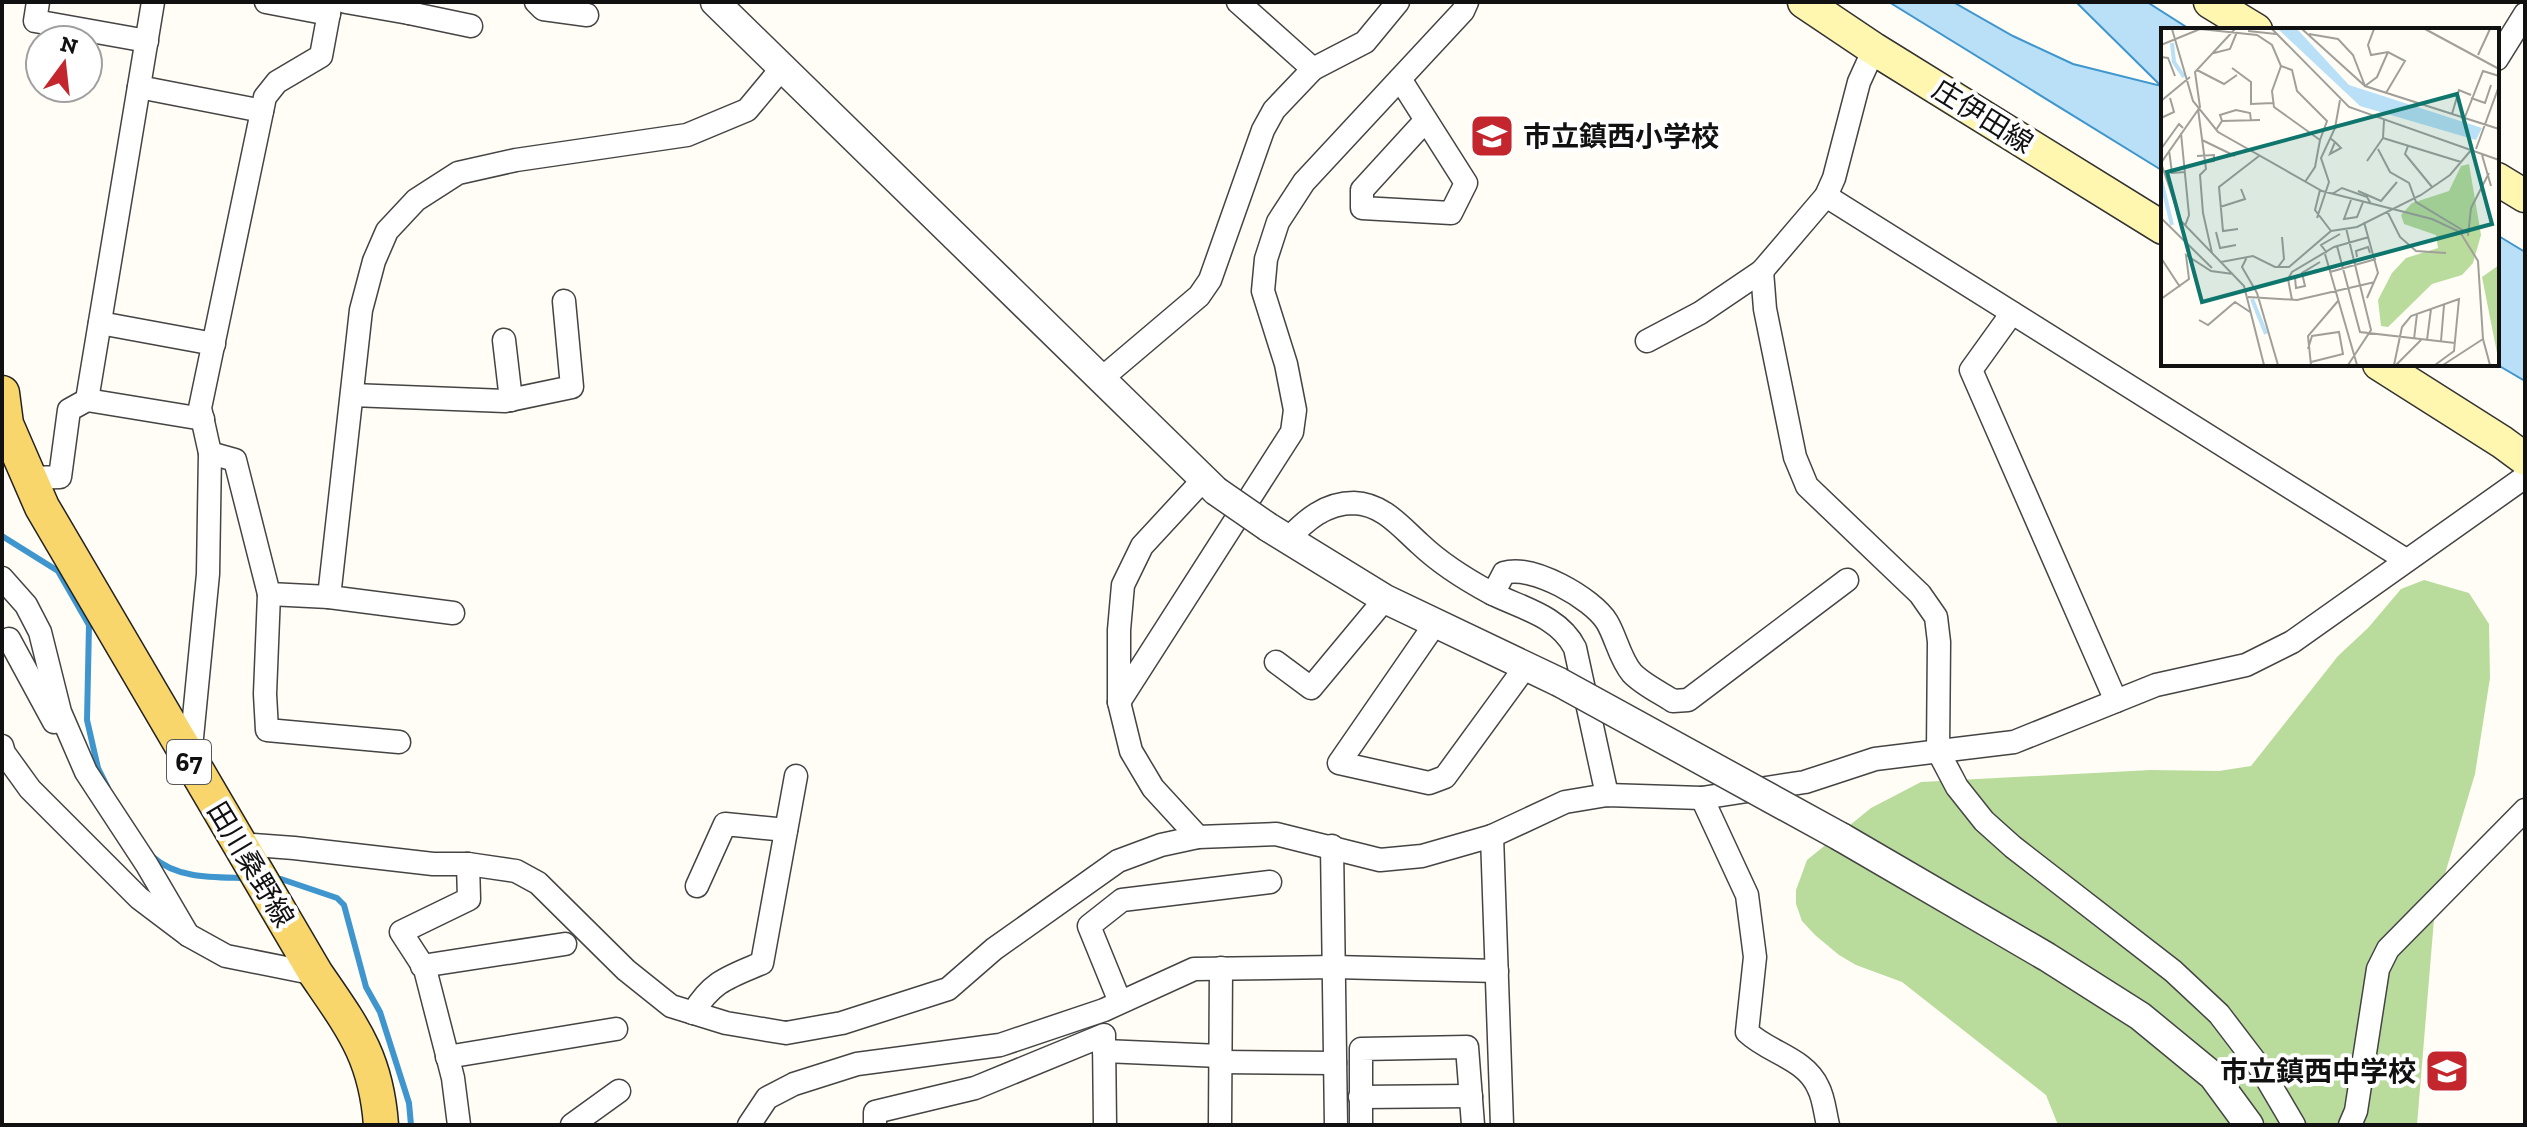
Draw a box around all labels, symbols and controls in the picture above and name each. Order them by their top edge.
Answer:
north arrow [24,24,104,104]
inset map [2161,28,2499,366]
text: N [57,30,81,60]
street label: 庄伊田線 [1926,73,2039,160]
school or university icon: 市立鎮西小学校 [1468,112,1516,160]
place label: 市立鎮西小学校 [1523,120,1719,153]
road number: 67 [167,740,211,784]
street label: 田川桑野線 [200,796,301,933]
school or university icon: 市立鎮西中学校 [2423,1047,2471,1095]
place label: 市立鎮西中学校 [2220,1055,2416,1088]

